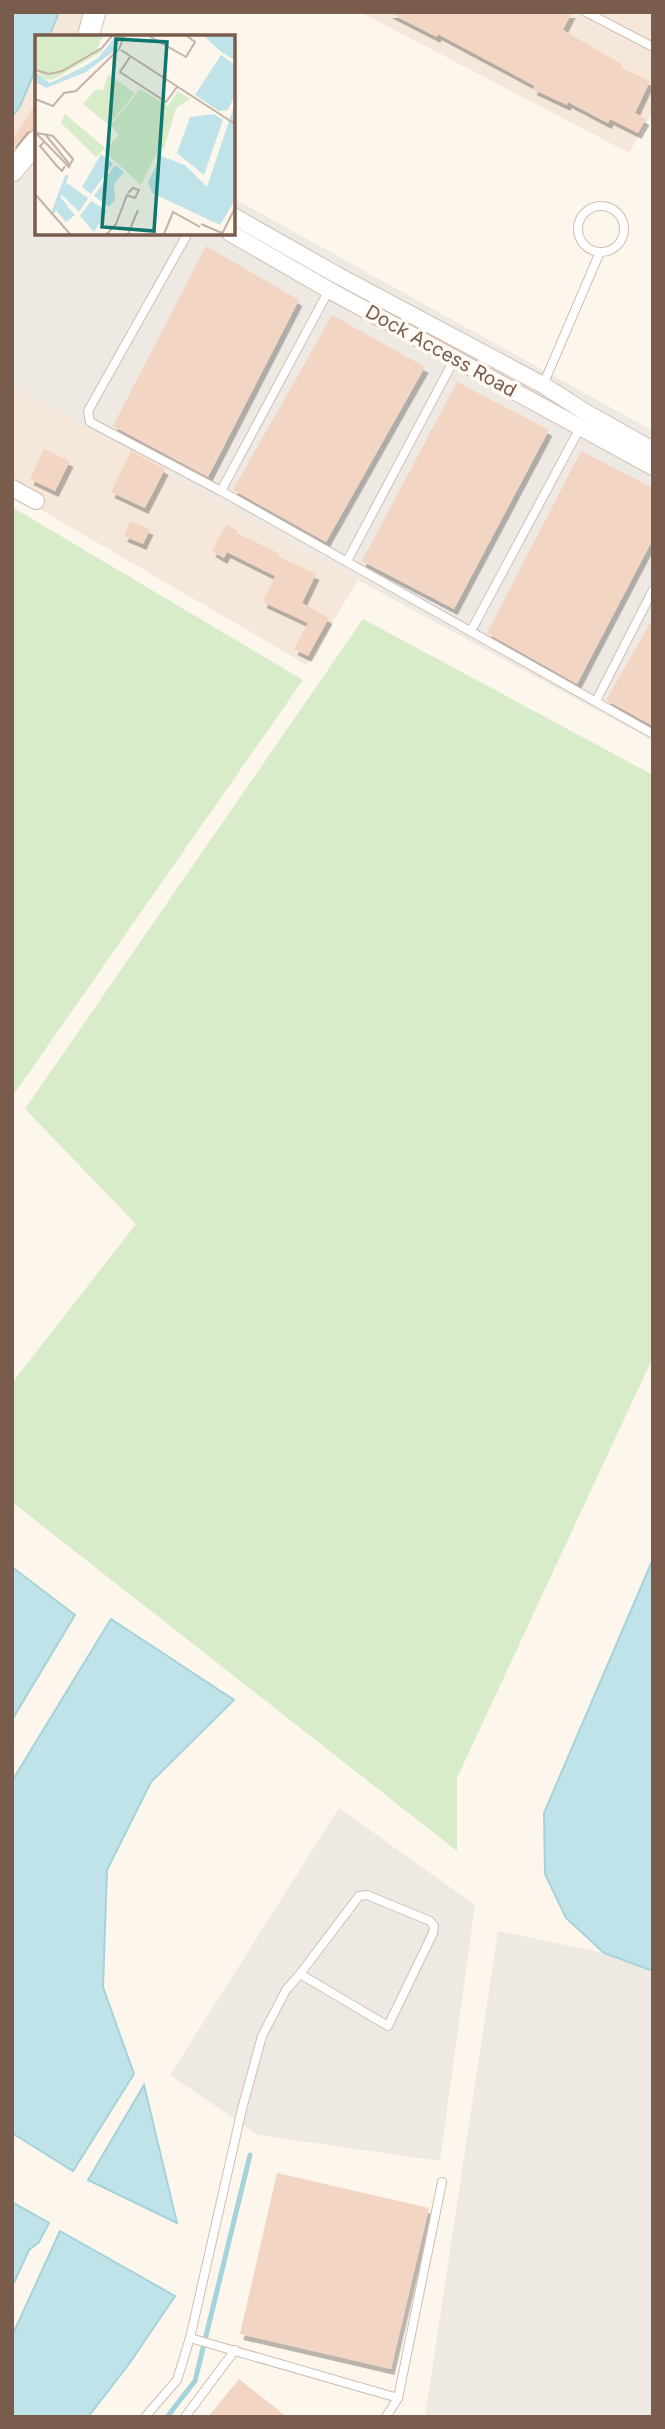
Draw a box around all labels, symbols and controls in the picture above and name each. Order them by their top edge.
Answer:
inset map [35,35,234,234]
street label: Dock Access Road [362,300,520,402]

